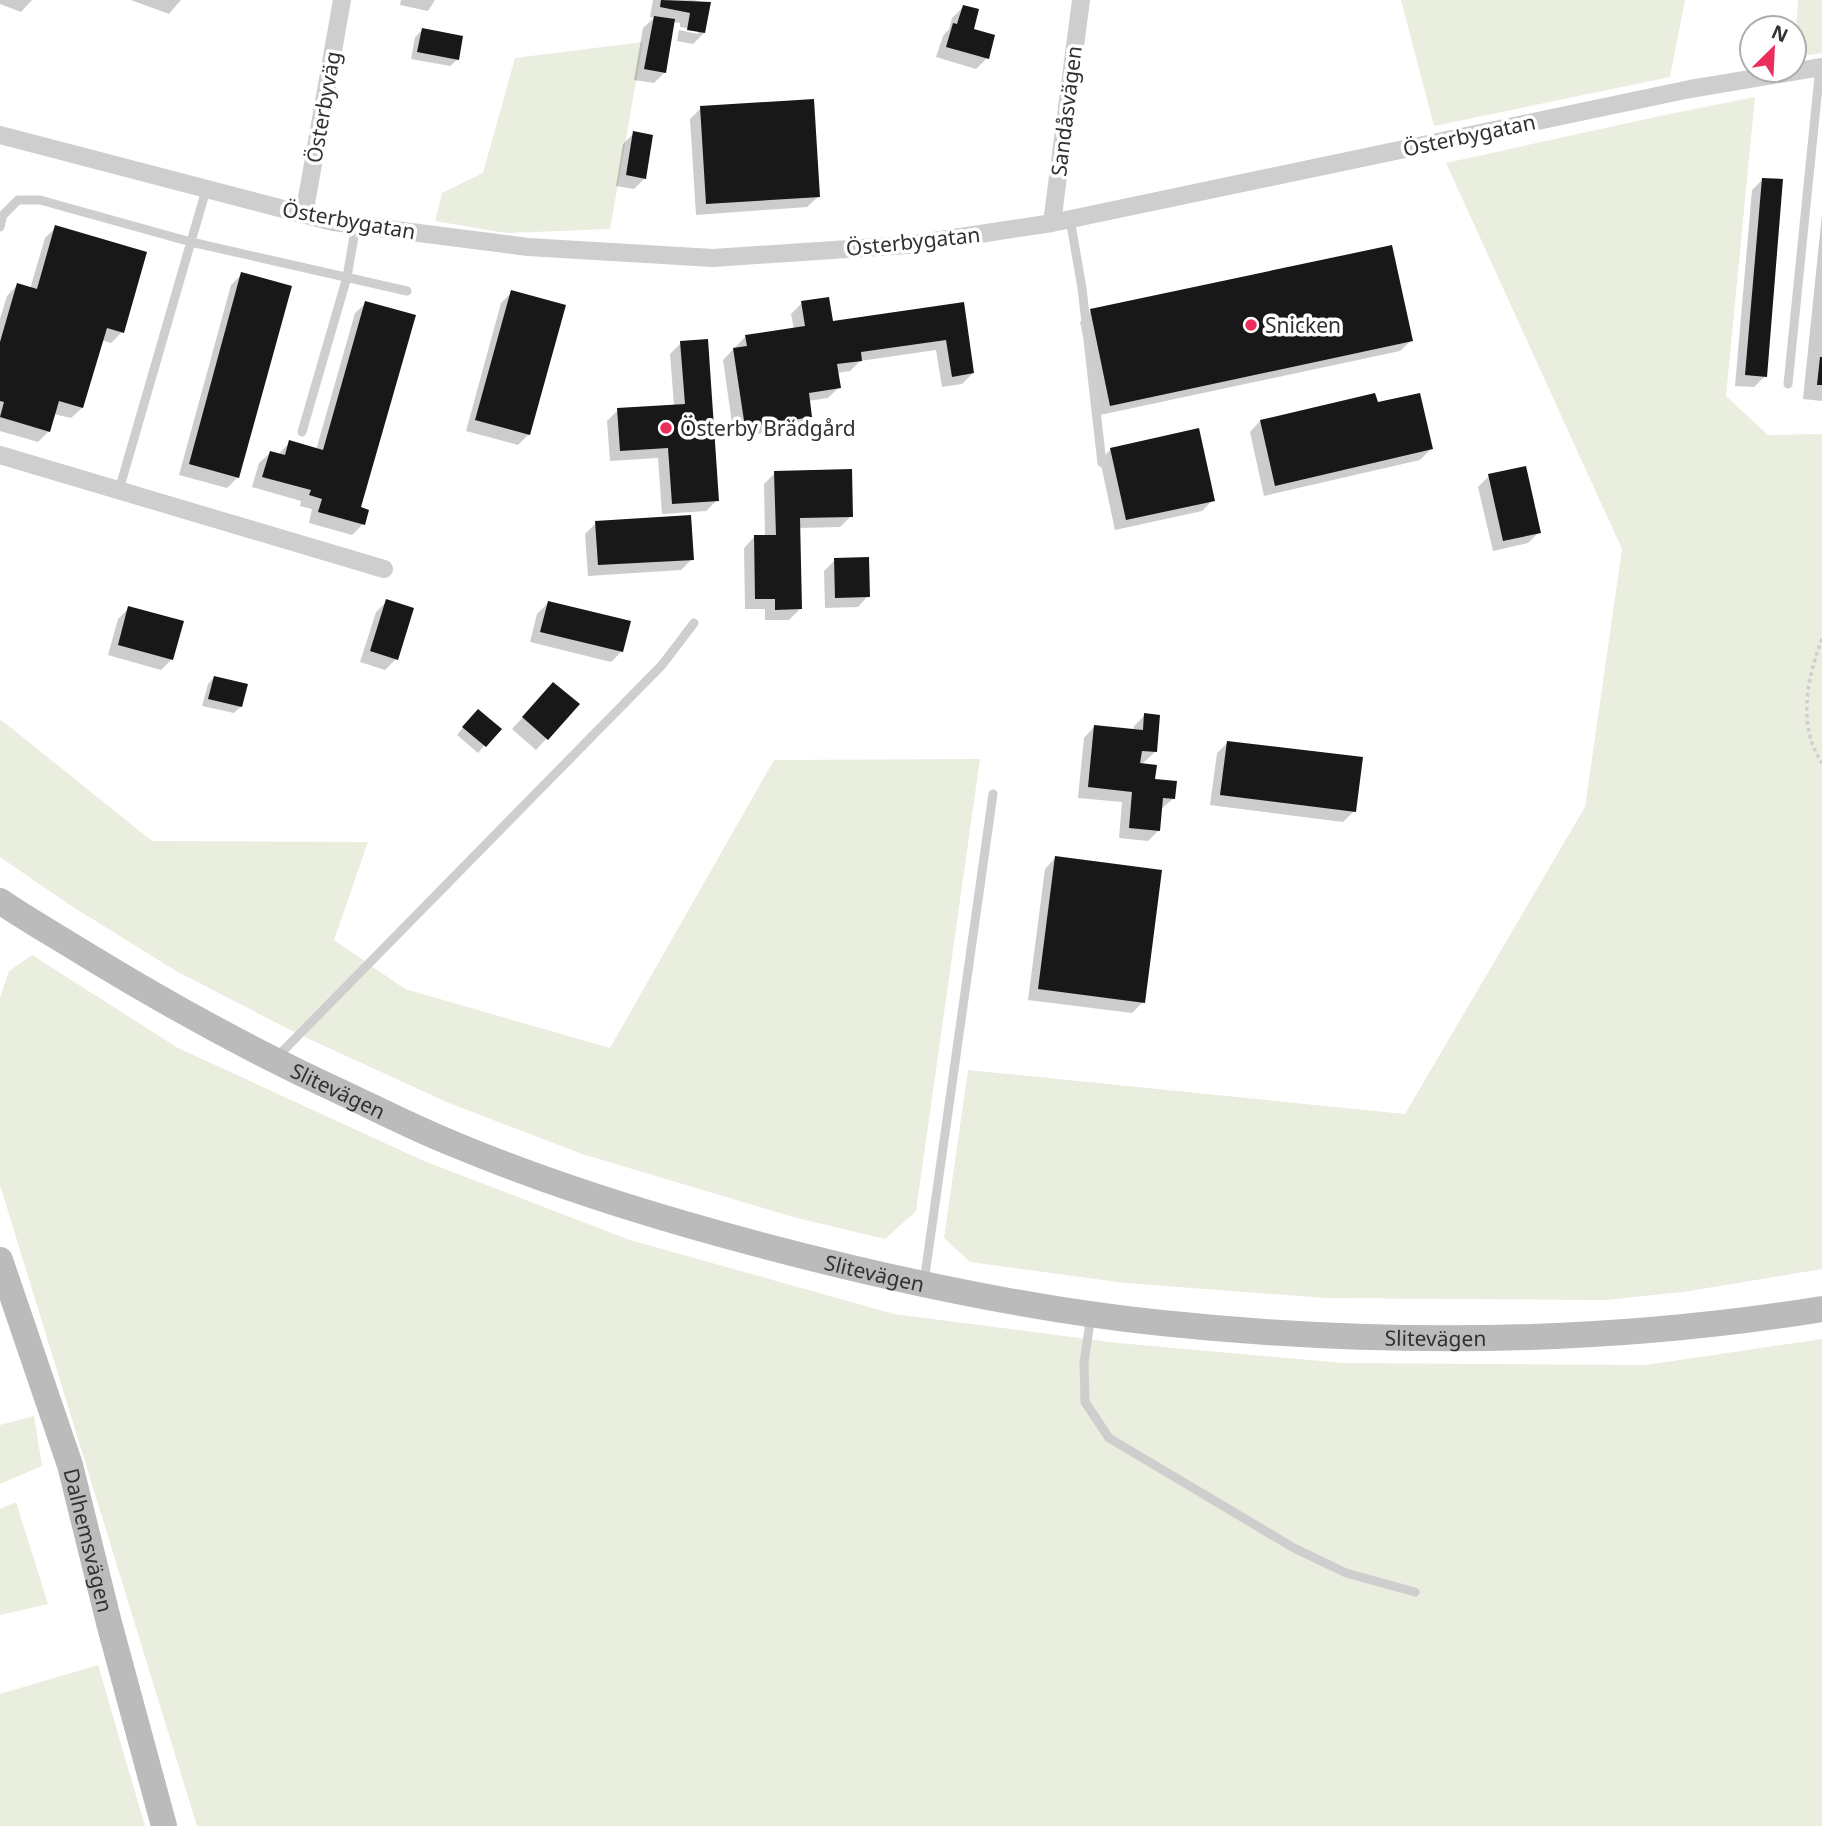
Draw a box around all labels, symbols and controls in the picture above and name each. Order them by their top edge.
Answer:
north arrow [1738,14,1808,84]
text: N [1768,18,1792,48]
street label: Sandåsvägen [1044,44,1088,178]
street label: Österbyväg [299,49,347,165]
street label: Österbygatan [1400,107,1538,163]
street label: Österbygatan [280,195,418,245]
street label: Österbygatan [844,220,982,262]
place label: Snicken [1265,311,1341,339]
marker: Snicken [1243,317,1259,333]
place label: Österby Brädgård [680,414,856,442]
marker: Österby Brädgård [658,420,674,436]
street label: Slitevägen [286,1056,390,1125]
street label: Slitevägen [822,1248,927,1298]
street label: Slitevägen [1384,1323,1486,1352]
street label: Dalhemsvägen [57,1465,120,1615]

